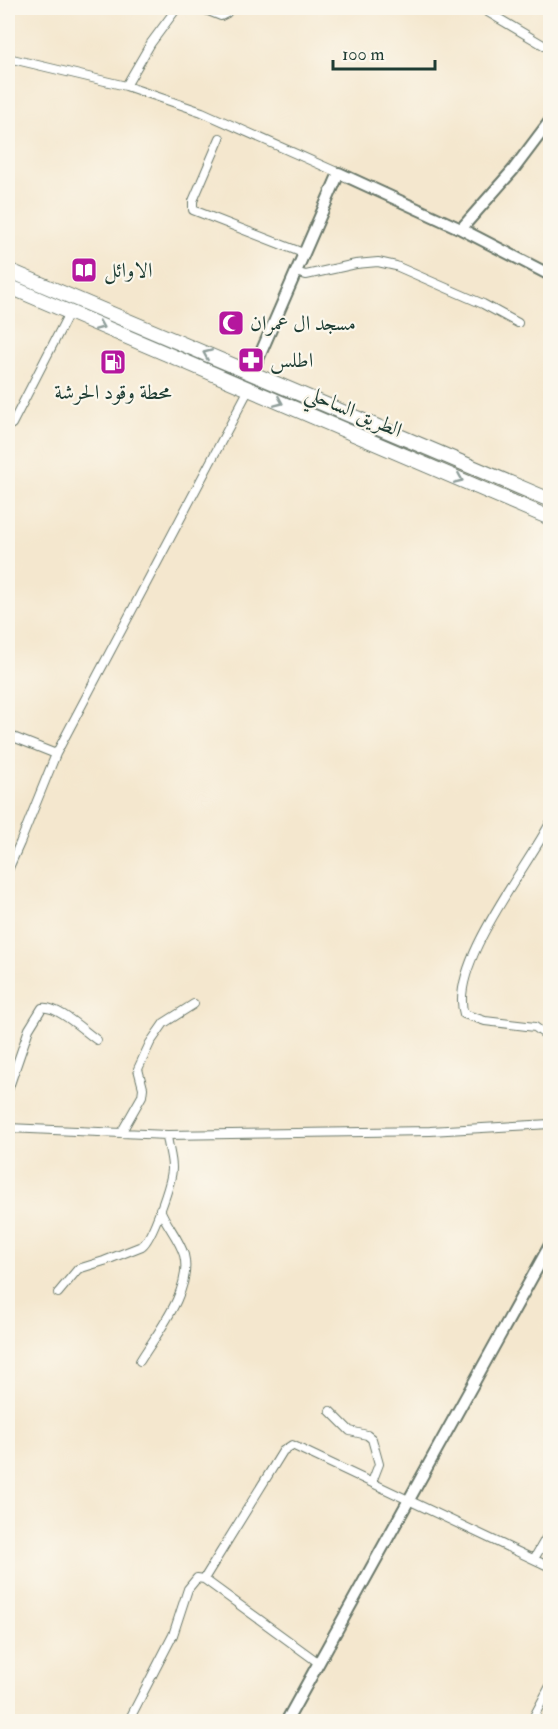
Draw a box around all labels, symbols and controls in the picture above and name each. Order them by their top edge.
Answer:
scale bar [333,33,435,71]
text: 100 m [342,43,385,66]
library icon: الاوائل [69,255,99,285]
place label: الاوائل [104,257,153,285]
mosque icon: مسجد ال عمران [216,308,246,338]
place label: مسجد ال عمران [250,310,356,337]
one-way arrow [94,319,105,331]
pharmacy icon: اطلس [236,345,266,375]
fuel station icon: محطة وقود الحرشة [98,347,128,377]
place label: اطلس [270,347,313,374]
one-way arrow [202,349,213,361]
place label: محطة وقود الحرشة [54,379,172,406]
street label: الطريق الساحلي [299,379,406,449]
one-way arrow [273,395,284,407]
one-way arrow [452,472,463,484]

